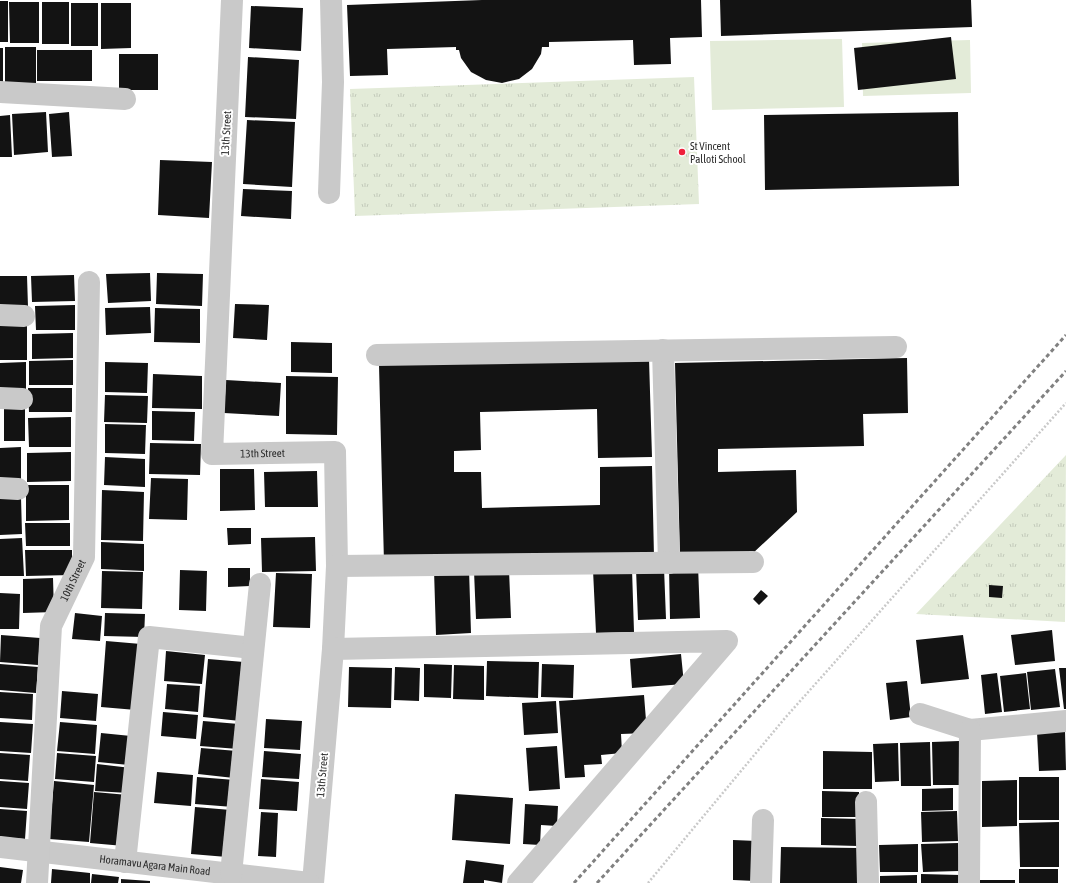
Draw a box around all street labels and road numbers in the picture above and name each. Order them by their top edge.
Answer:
street label: 13th Street [219,110,233,156]
street label: 13th Street [240,447,285,460]
street label: 10th Street [58,558,88,603]
street label: 13th Street [314,752,330,798]
street label: Horamavu Agara Main Road [99,853,211,877]

